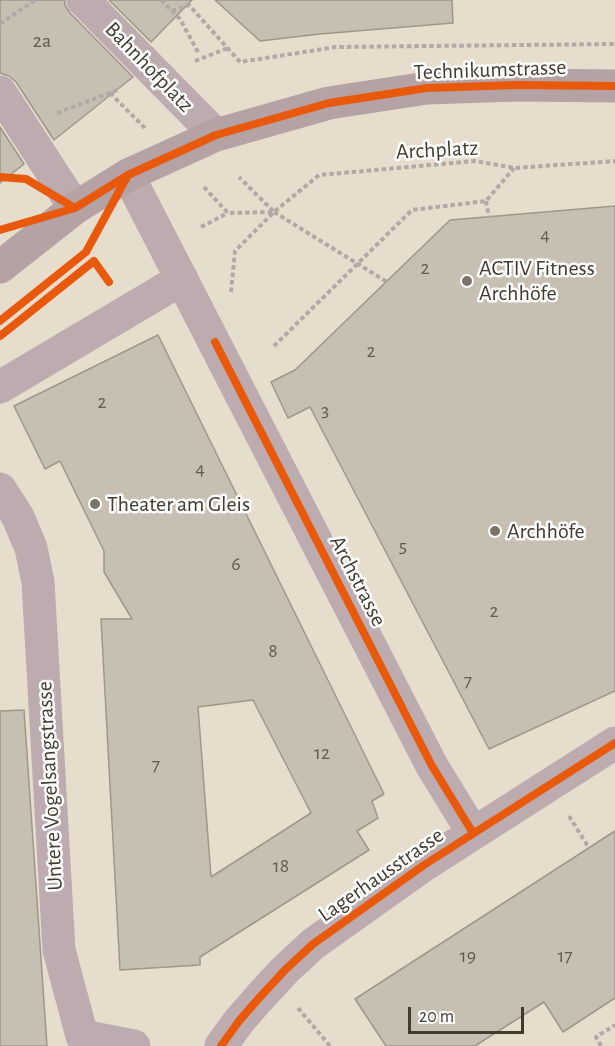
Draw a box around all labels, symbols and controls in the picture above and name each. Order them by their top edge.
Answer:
street label: Bahnhofplatz [99,16,199,118]
house number: 2a [33,29,51,53]
street label: Technikumstrasse [413,54,567,86]
street label: Archplatz [395,135,479,165]
house number: 4 [540,223,550,247]
place label: ACTIV Fitness Archhöfe [479,255,595,306]
house number: 2 [420,256,430,280]
marker: ACTIV Fitness Archhöfe [460,274,474,288]
house number: 2 [366,339,376,363]
house number: 2 [97,390,107,414]
house number: 3 [321,398,329,422]
house number: 4 [195,457,205,481]
place label: Theater am Gleis [107,491,250,517]
marker: Theater am Gleis [88,497,102,511]
place label: Archhöfe [507,518,585,544]
marker: Archhöfe [488,524,502,538]
street label: Archstrasse [324,531,392,631]
house number: 5 [399,534,407,558]
house number: 6 [231,552,241,576]
house number: 2 [489,599,499,623]
house number: 8 [268,639,278,663]
house number: 7 [464,669,472,693]
street label: Untere Vogelsangstrasse [31,681,69,891]
house number: 12 [314,741,330,765]
house number: 7 [152,753,160,777]
street label: Lagerhausstrasse [313,822,449,928]
house number: 18 [273,854,289,878]
house number: 19 [460,944,476,968]
house number: 17 [557,944,573,968]
scale bar [411,995,526,1033]
text: 20 m [419,1008,454,1026]

